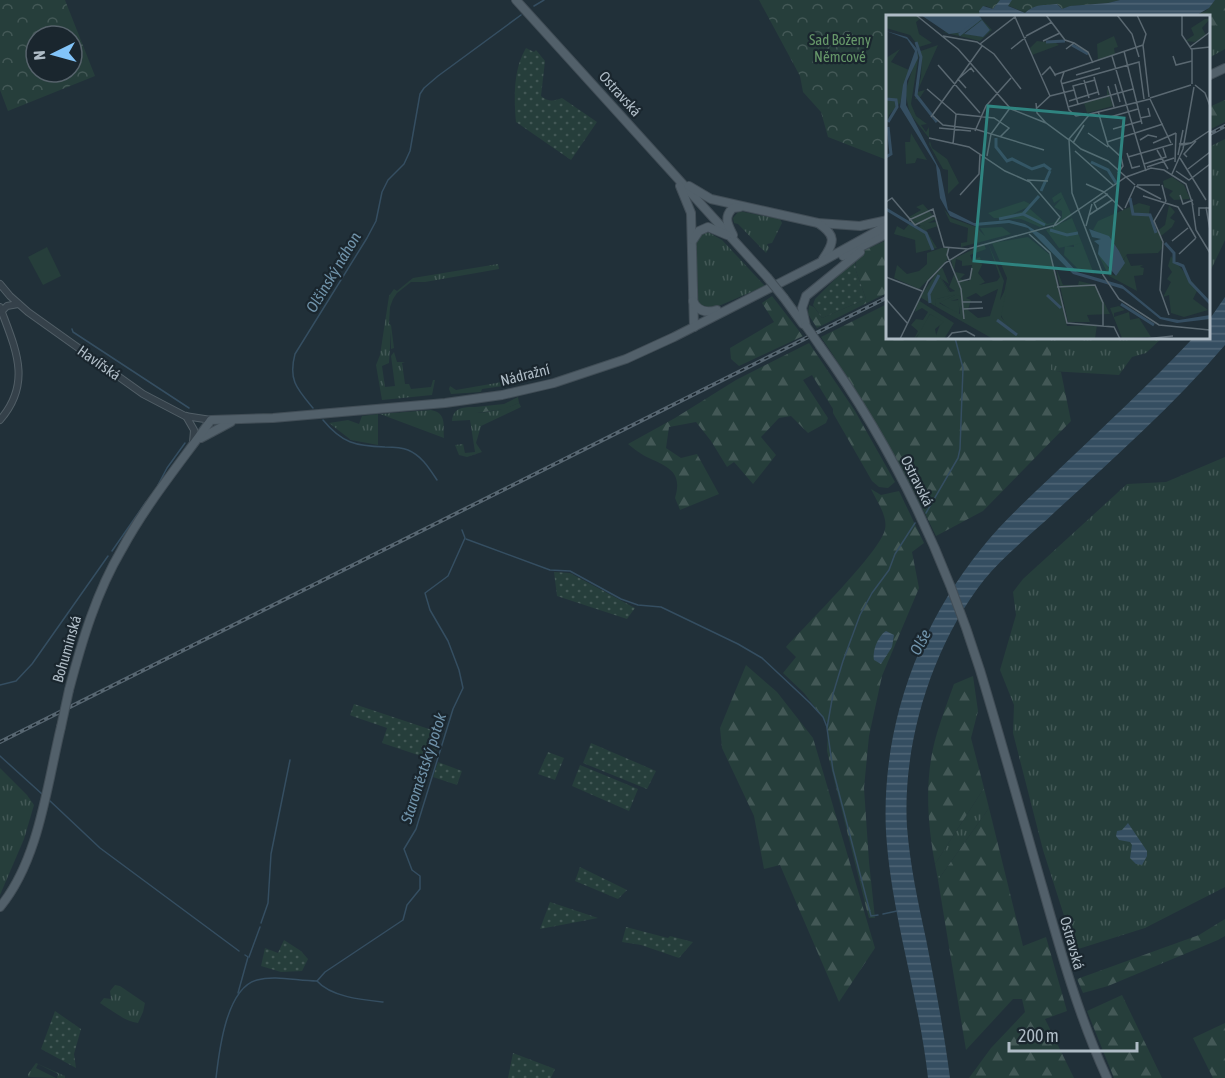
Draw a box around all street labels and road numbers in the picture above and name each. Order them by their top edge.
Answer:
street label: Ostravská [596,68,645,120]
street label: Havířská [74,342,124,384]
street label: Nádražní [498,360,552,389]
street label: Ostravská [897,453,937,509]
street label: Bohumínská [49,613,84,684]
street label: Ostravská [1057,914,1088,971]

